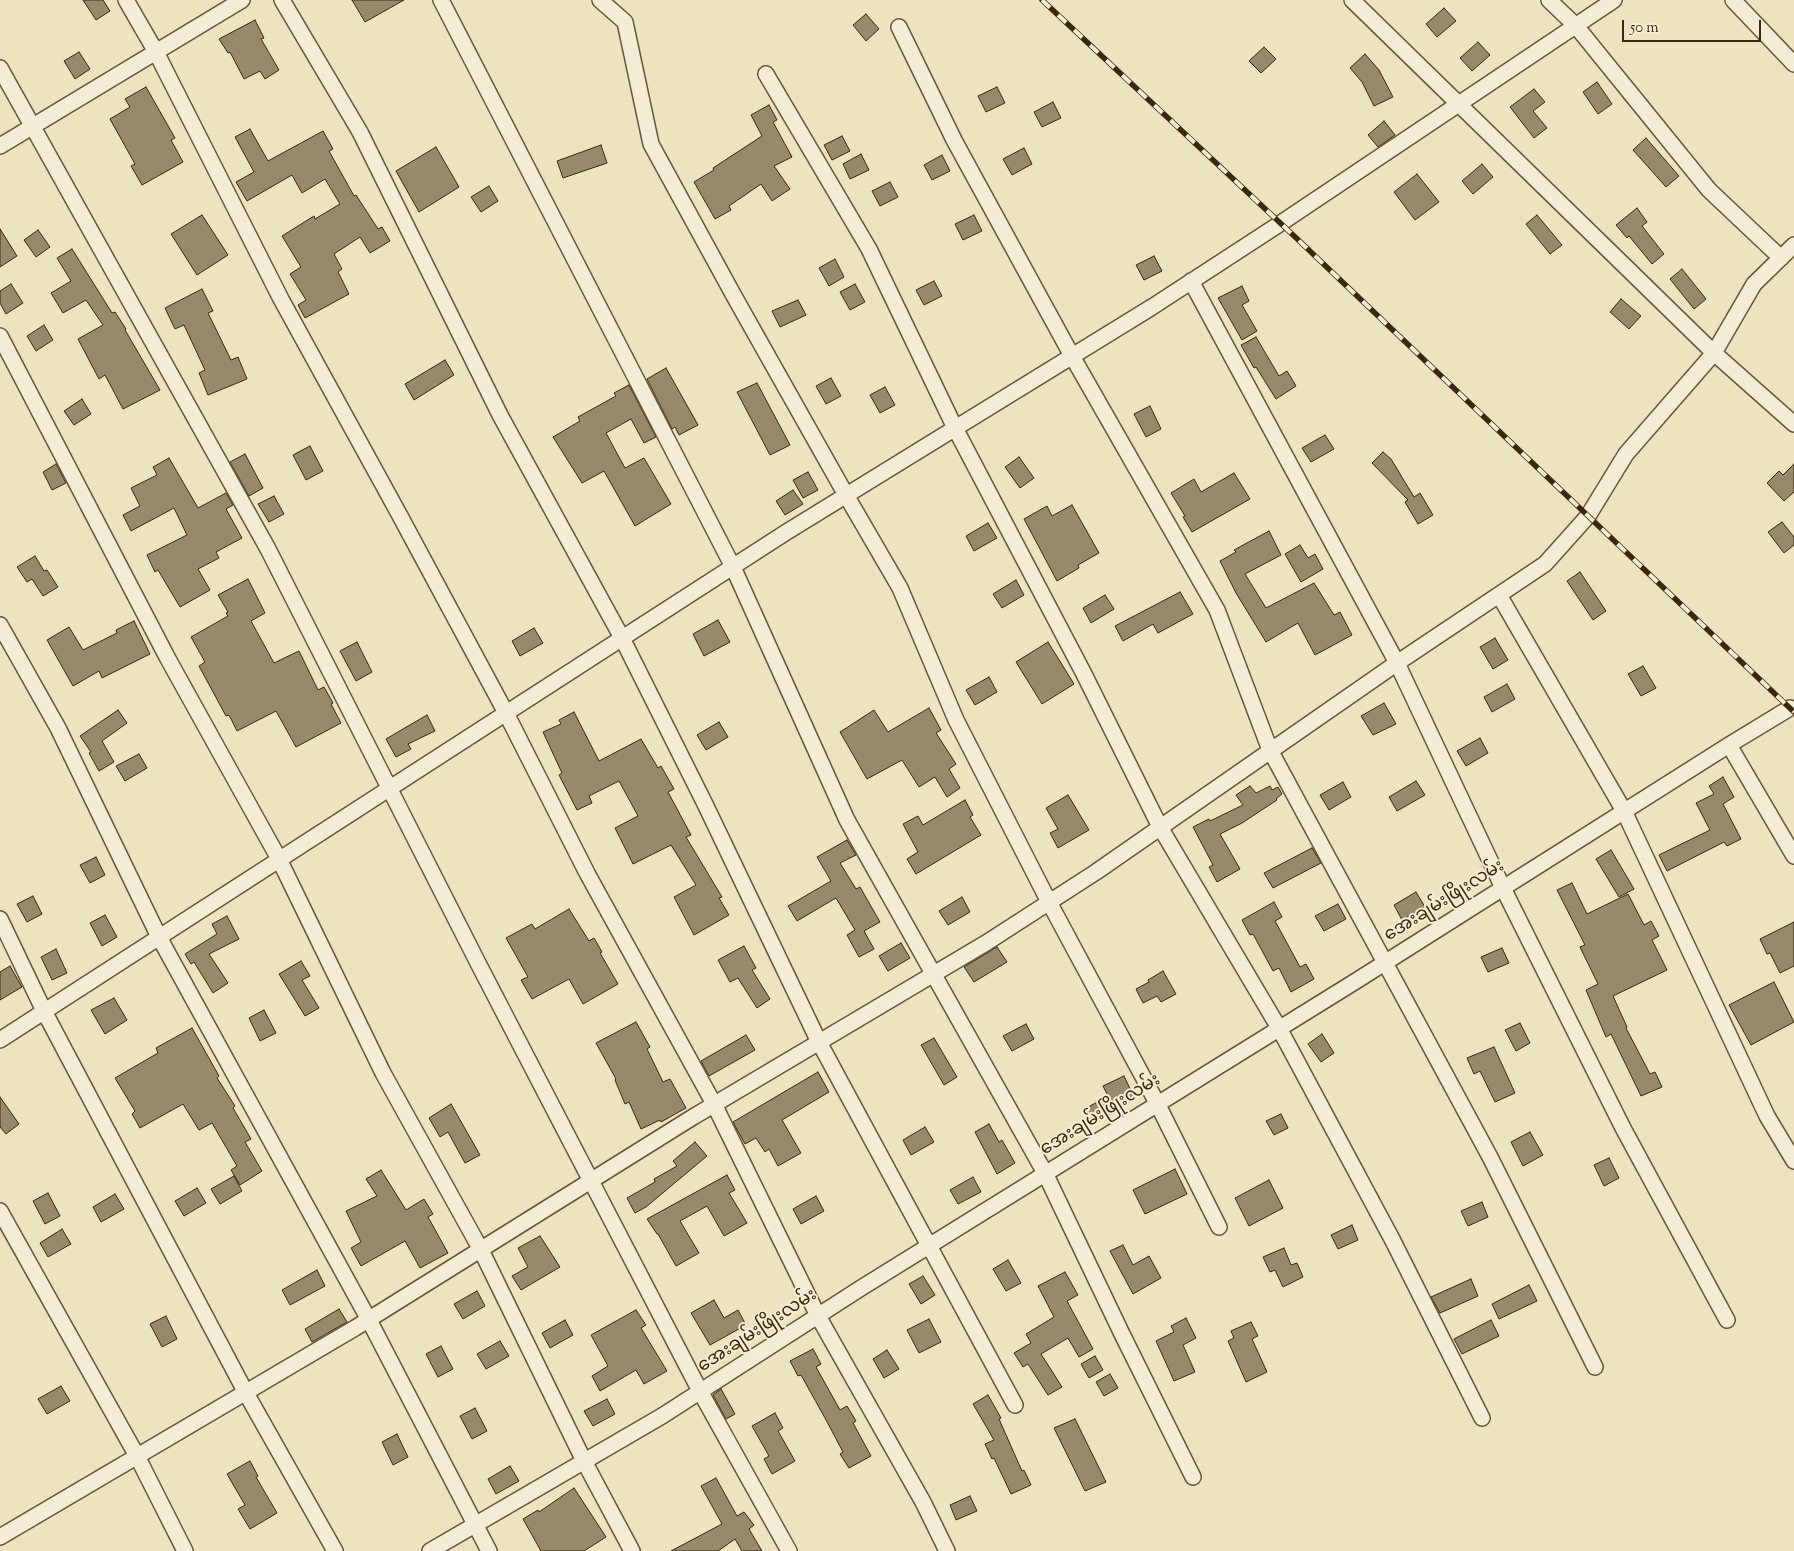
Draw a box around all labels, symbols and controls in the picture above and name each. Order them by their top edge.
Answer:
scale bar [1624,10,1763,42]
text: 50 m [1630,18,1659,39]
street label: အေးချမ်းဖြိုးလမ်း [1381,856,1509,948]
street label: အေးချမ်းဖြိုးလမ်း [1037,1070,1165,1162]
street label: အေးချမ်းဖြိုးလမ်း [694,1285,822,1379]

